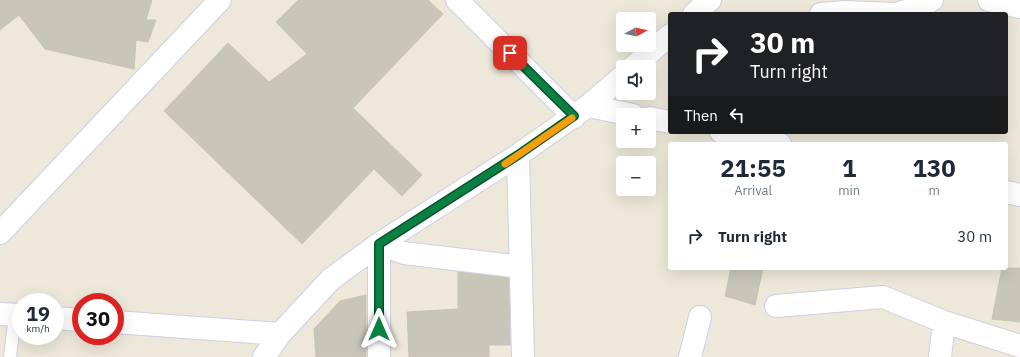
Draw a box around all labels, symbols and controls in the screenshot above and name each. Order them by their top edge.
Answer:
north arrow [616,12,656,52]
map controls [616,12,656,196]
text: 30 m [750,24,815,61]
icon: right [684,28,736,80]
pin [493,36,527,70]
icon: arrive [499,42,521,64]
button: sound [616,60,656,100]
text: Turn right [750,60,828,83]
icon: left [726,104,748,126]
text: Then [684,106,718,125]
button: + [616,108,656,148]
text: 21:55 [720,152,786,184]
text: 1 [842,152,856,184]
text: 130 [912,152,956,184]
button: − [616,156,656,196]
text: Arrival [734,182,772,199]
text: min [838,182,860,199]
text: m [928,182,940,199]
icon: right [684,225,706,247]
text: Turn right [718,227,787,246]
text: 30 m [957,227,992,246]
speed limit sign: 30 [72,293,124,345]
text: 19 [26,300,50,327]
position arrow [358,308,400,350]
text: km/h [26,322,50,335]

